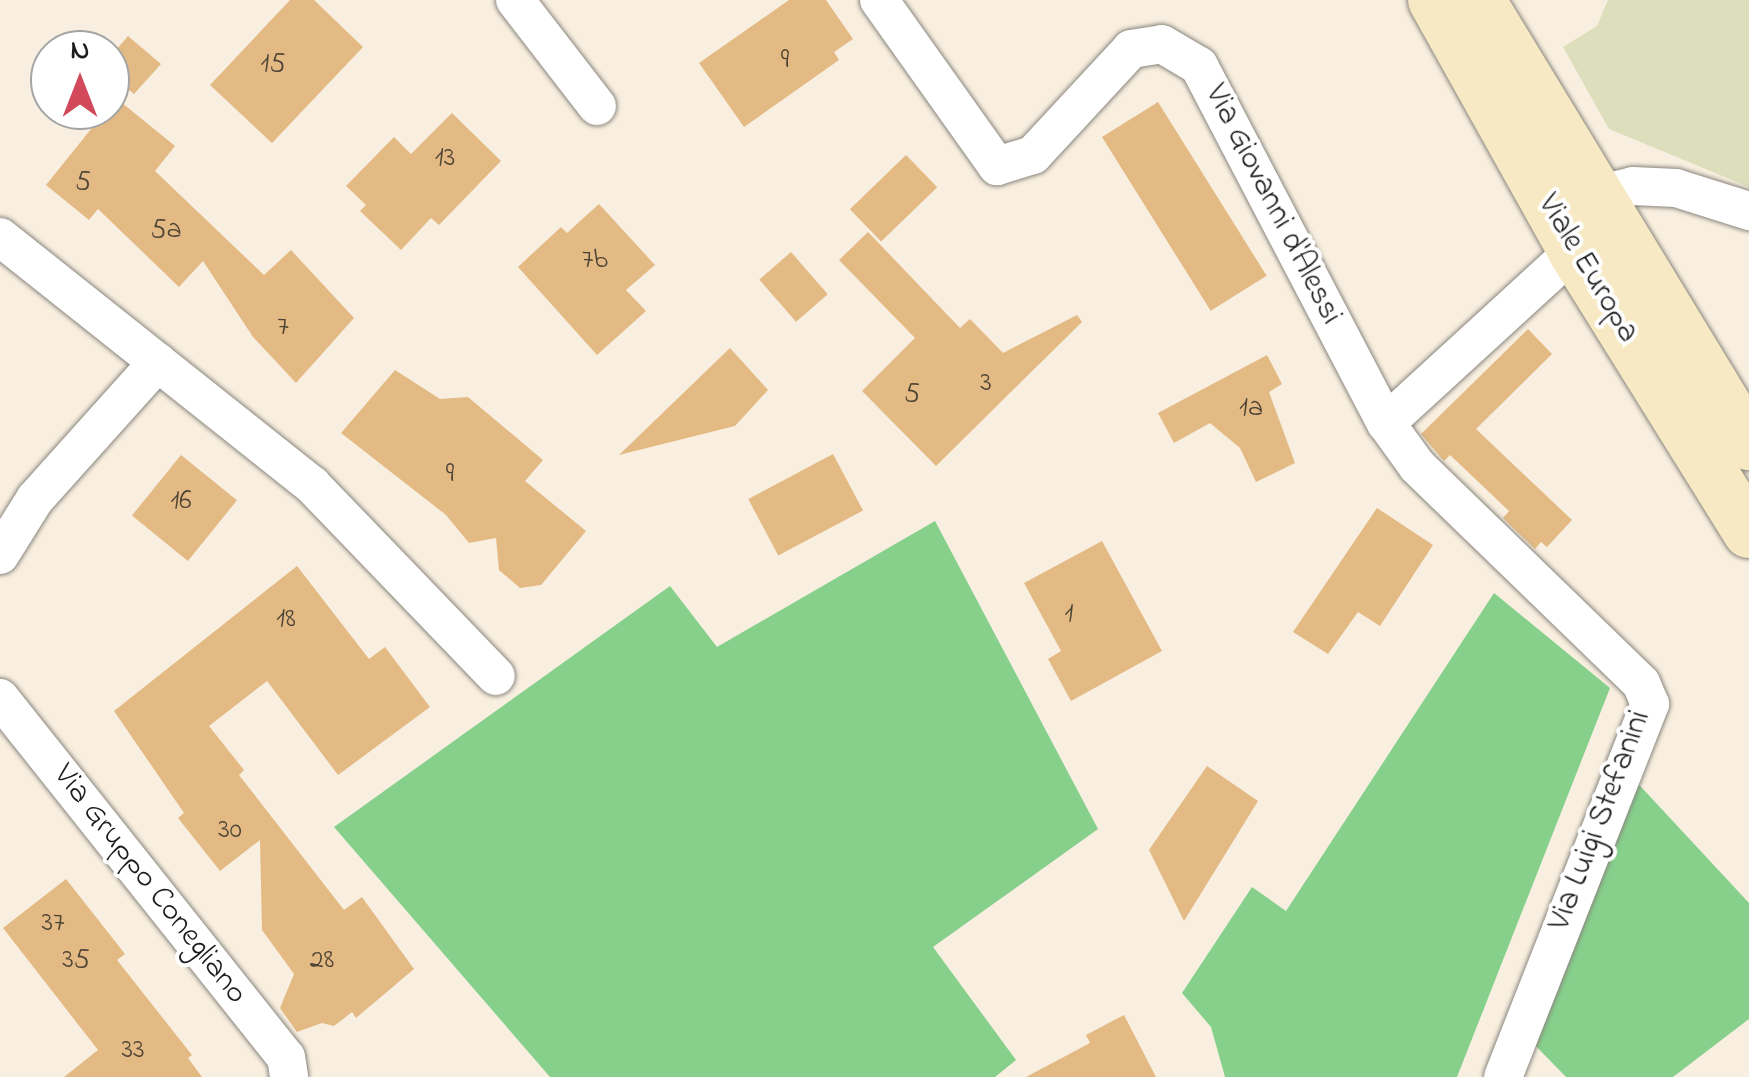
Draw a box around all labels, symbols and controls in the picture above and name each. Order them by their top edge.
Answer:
north arrow [30,30,130,130]
text: N [71,31,89,72]
house number: 9 [781,44,789,78]
house number: 15 [261,48,285,82]
street label: Via Giovanni d'Alessi [1195,79,1349,331]
house number: 13 [435,142,455,176]
house number: 5 [75,166,91,200]
street label: Viale Europa [1528,188,1646,350]
house number: 5a [150,214,182,248]
house number: 7b [582,244,608,278]
house number: 7 [277,311,289,345]
house number: 3 [980,367,992,401]
house number: 5 [904,378,920,412]
house number: 1a [1239,392,1263,426]
house number: 9 [446,458,454,492]
house number: 16 [170,485,192,519]
house number: 1 [1065,598,1073,632]
house number: 18 [276,603,296,637]
street label: Via Luigi Stefanini [1541,706,1661,936]
street label: Via Gruppo Conegliano [43,757,255,1013]
house number: 30 [218,814,242,848]
house number: 37 [41,907,65,941]
house number: 35 [62,944,90,978]
house number: 28 [310,944,334,978]
house number: 33 [121,1034,145,1068]

